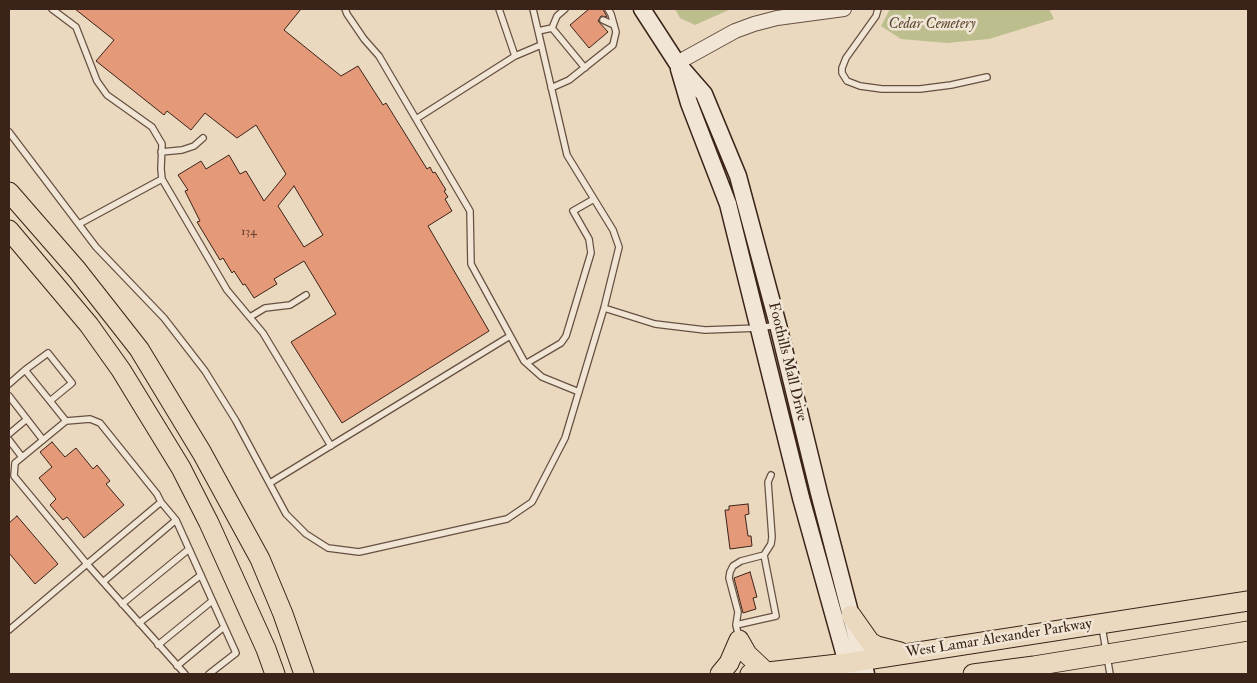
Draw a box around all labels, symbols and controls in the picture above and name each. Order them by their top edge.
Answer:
park label: Cedar Cemetery [888,16,976,34]
house number: 134 [241,225,257,239]
street label: Foothills Mall Drive [764,301,810,423]
street label: West Lamar Alexander Parkway [905,615,1093,663]

